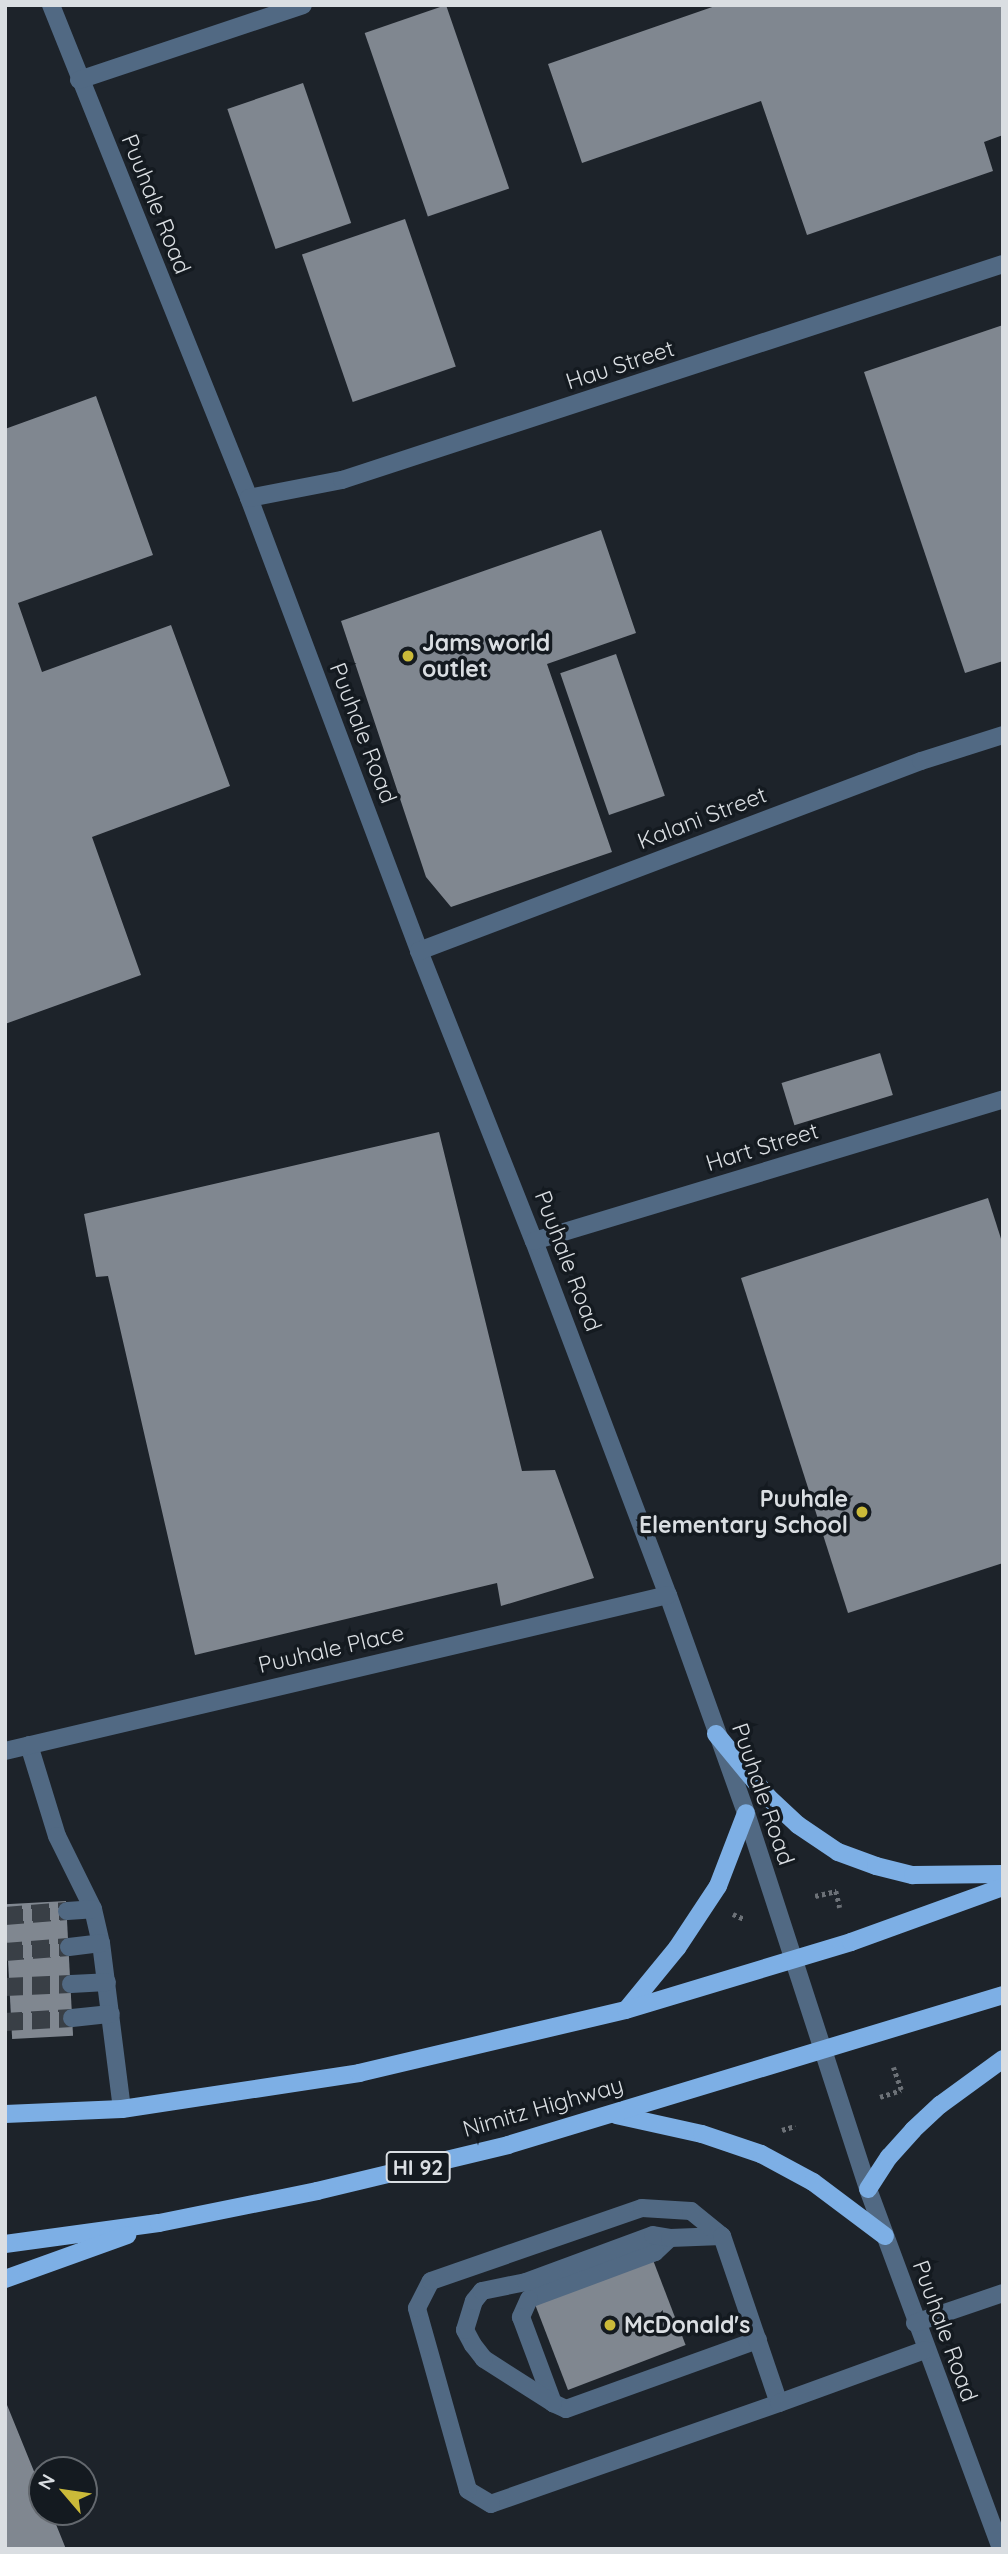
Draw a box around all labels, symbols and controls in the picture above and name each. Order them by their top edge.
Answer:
street label: Puuhale Road [115,130,197,278]
street label: Hau Street [562,334,678,396]
place label: Jams world outlet [422,629,550,683]
marker: Jams world outlet [400,648,416,664]
street label: Puuhale Road [324,659,402,807]
street label: Kalani Street [634,781,770,855]
street label: Hart Street [702,1117,822,1177]
street label: Puuhale Road [529,1187,607,1335]
place label: Puuhale Elementary School [639,1485,848,1539]
marker: Puuhale Elementary School [854,1504,870,1520]
street label: Puuhale Place [255,1619,407,1679]
street label: Puuhale Road [726,1719,800,1869]
street label: Nimitz Highway [459,2071,627,2143]
road number: HI 92 [385,2150,451,2184]
street label: Puuhale Road [907,2257,983,2405]
place label: McDonald's [624,2311,750,2339]
marker: McDonald's [602,2317,618,2333]
north arrow [28,2456,98,2526]
text: N [33,2470,60,2494]

